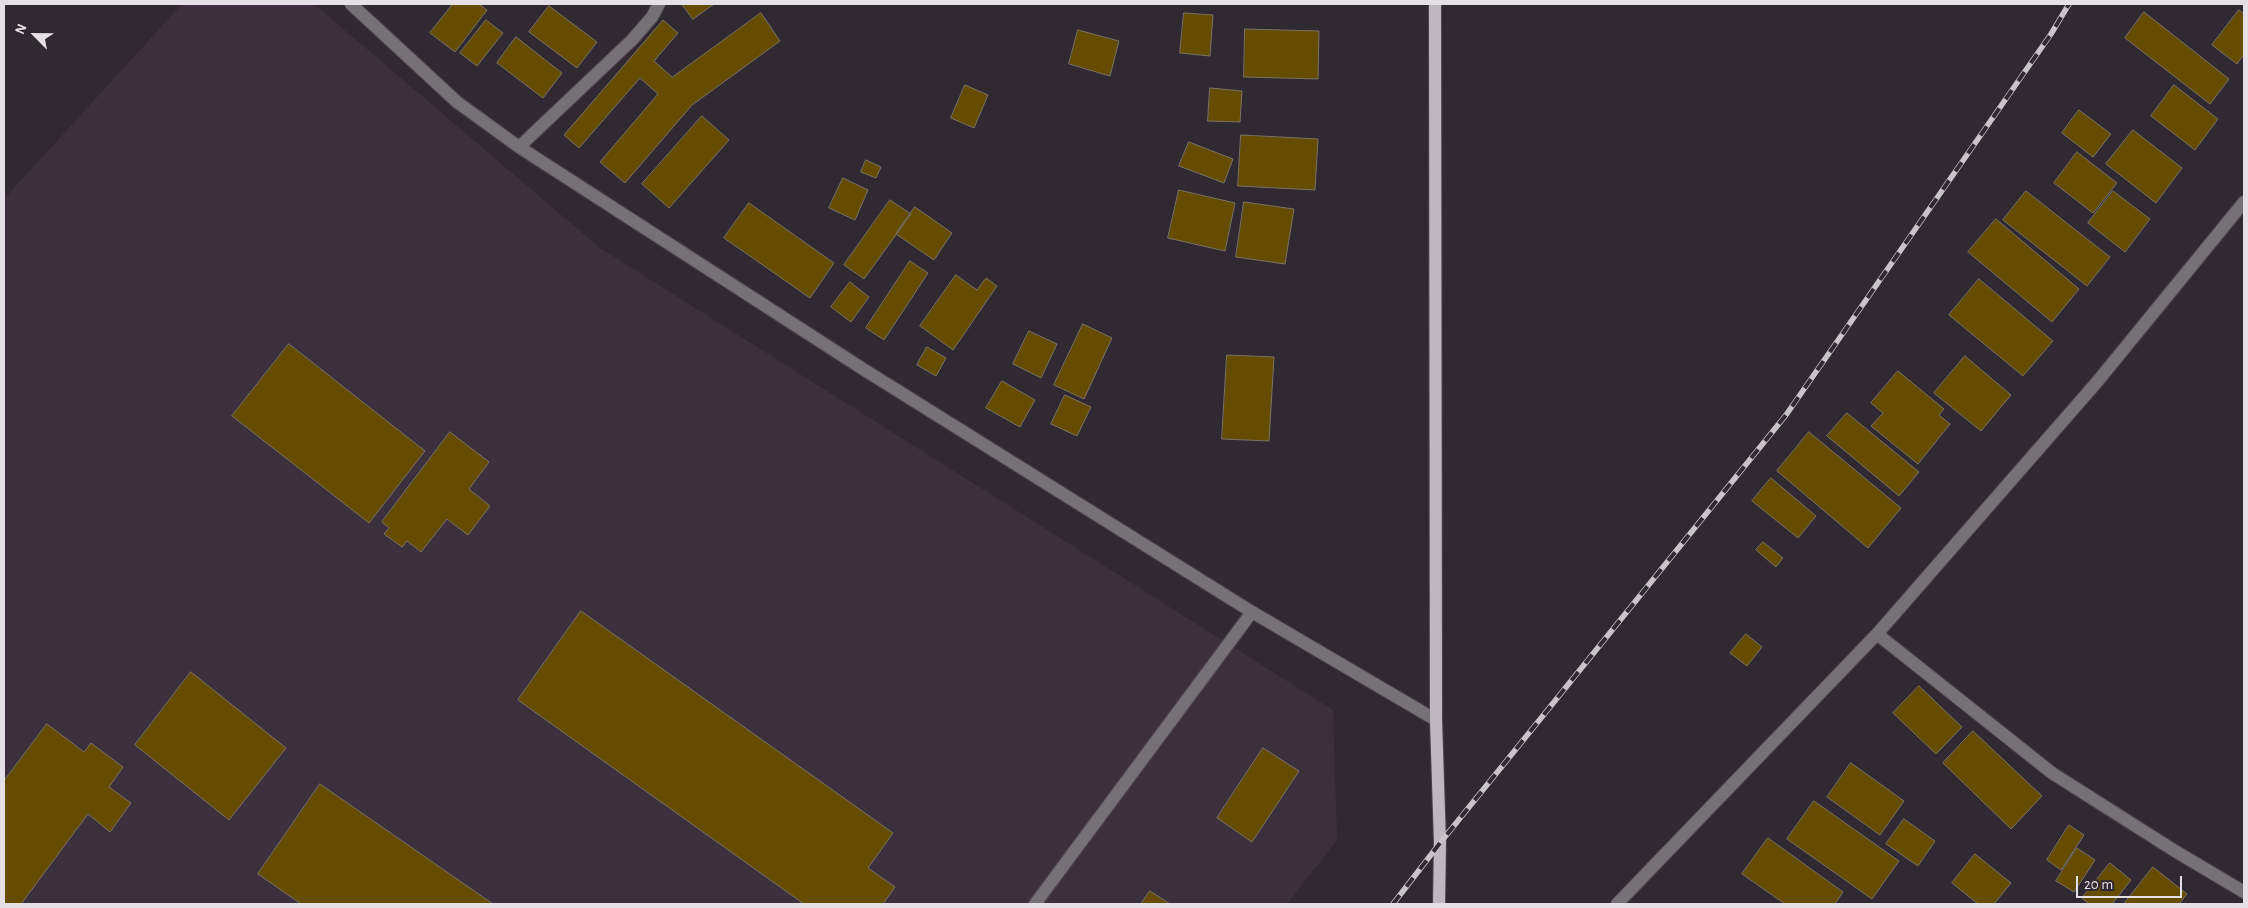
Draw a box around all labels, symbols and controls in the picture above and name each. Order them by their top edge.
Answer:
north arrow [10,10,60,60]
text: N [13,22,30,36]
scale bar [2078,866,2184,898]
text: 20 m [2084,877,2113,892]

